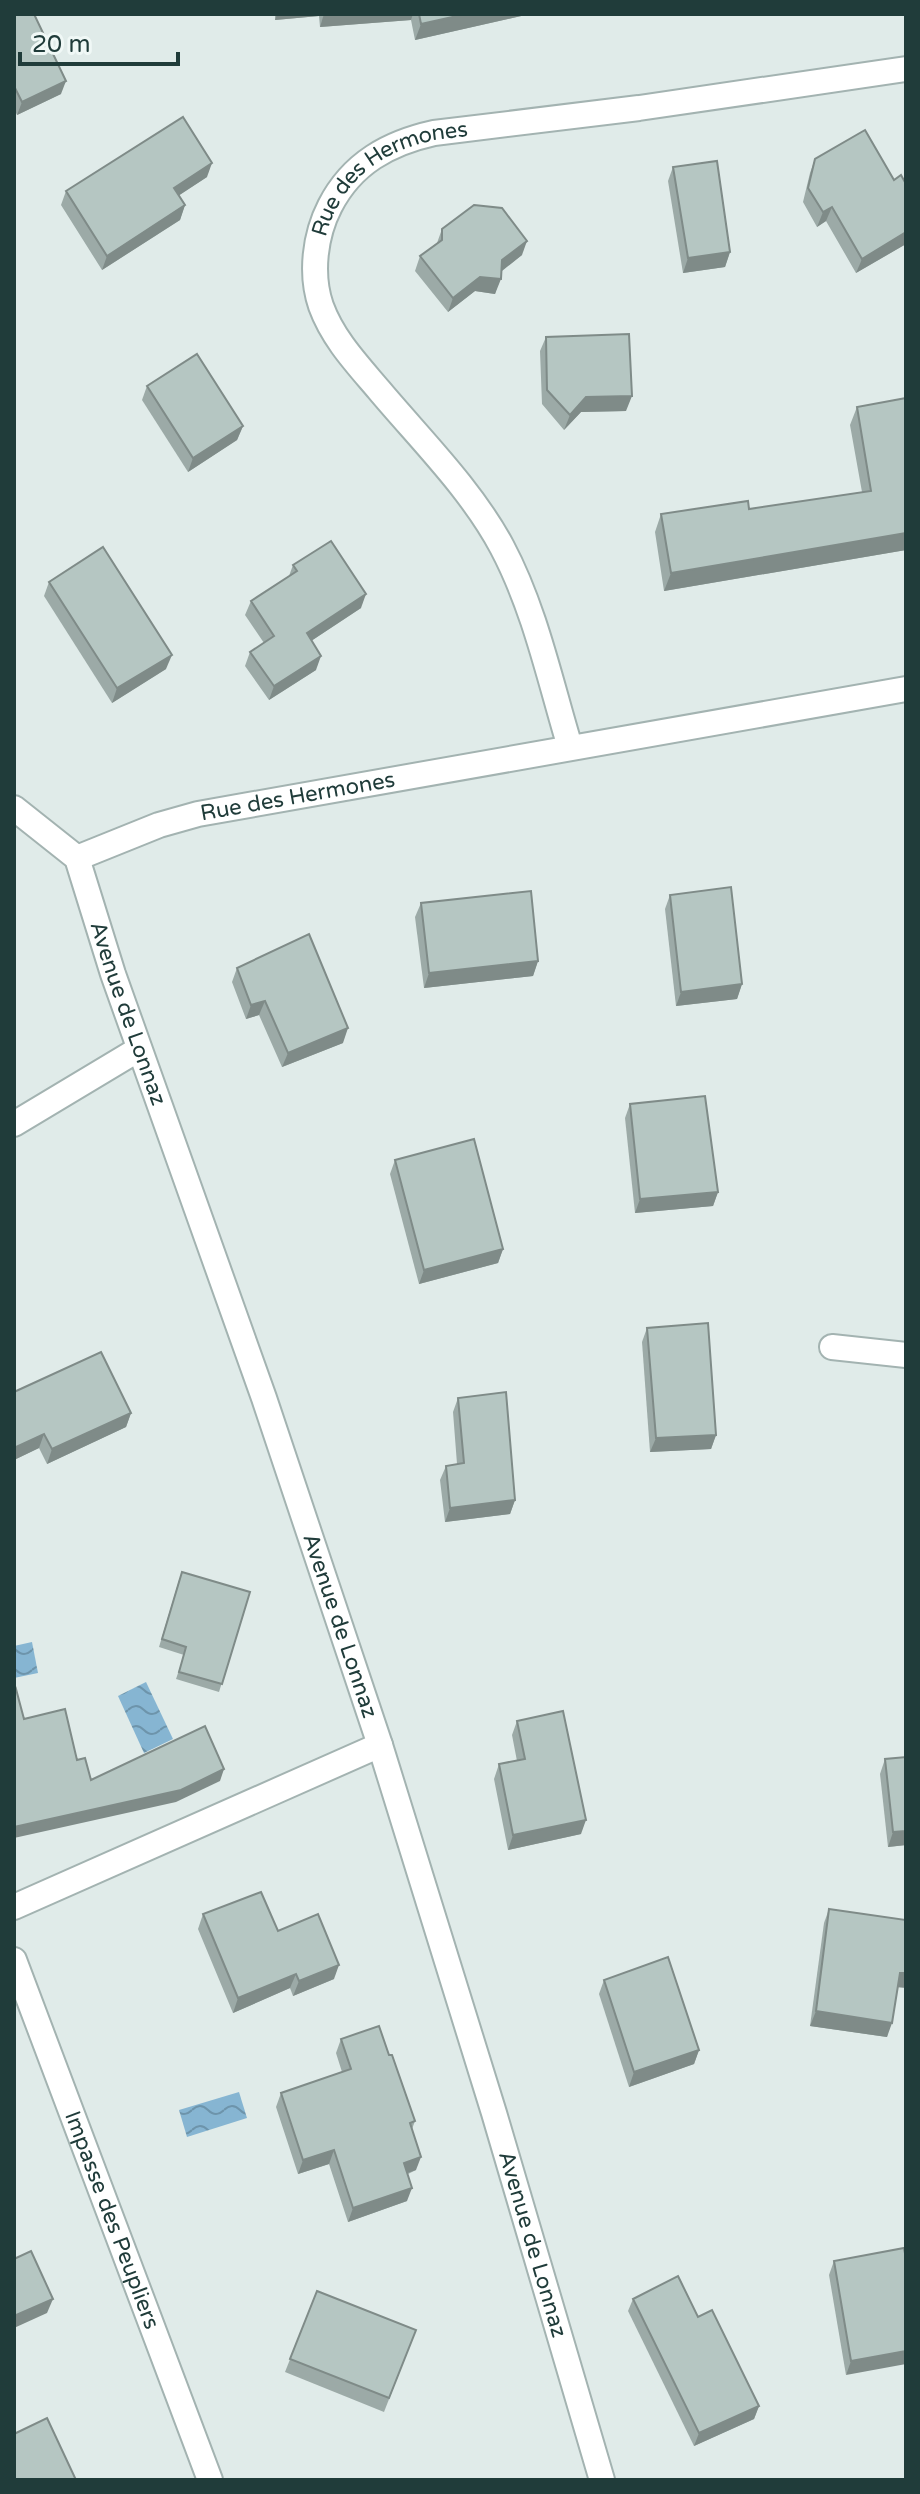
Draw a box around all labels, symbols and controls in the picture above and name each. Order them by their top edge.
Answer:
scale bar [20,16,178,66]
text: 20 m [32,30,90,59]
street label: Rue des Hermones [306,116,469,239]
street label: Rue des Hermones [198,766,397,826]
street label: Avenue de Lonnaz [84,918,172,1109]
street label: Avenue de Lonnaz [297,1530,383,1721]
street label: Impasse des Peupliers [59,2107,165,2333]
street label: Avenue de Lonnaz [493,2148,572,2341]

